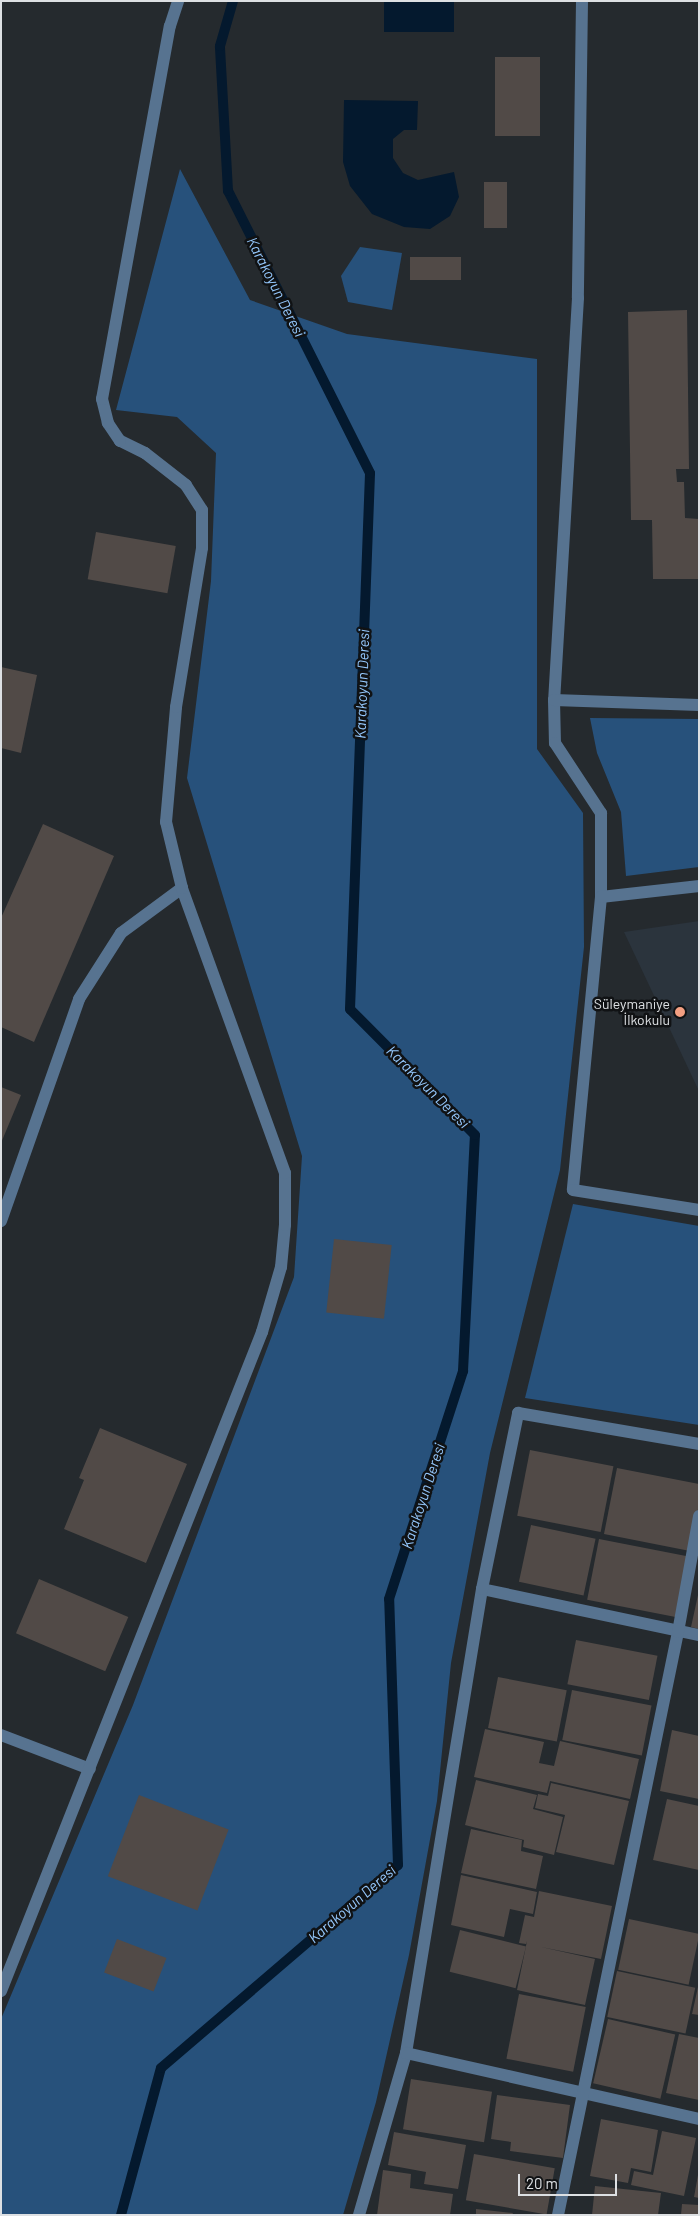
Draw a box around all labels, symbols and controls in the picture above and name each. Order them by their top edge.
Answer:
water label: Karakoyun Deresi [243,234,309,340]
water label: Karakoyun Deresi [351,629,373,739]
place label: Süleymaniye İlkokulu [594,996,670,1028]
marker: Süleymaniye İlkokulu [674,1006,686,1018]
water label: Karakoyun Deresi [383,1042,473,1132]
water label: Karakoyun Deresi [397,1441,449,1551]
water label: Karakoyun Deresi [305,1861,399,1947]
scale bar [520,2164,619,2196]
text: 20 m [526,2174,558,2192]

